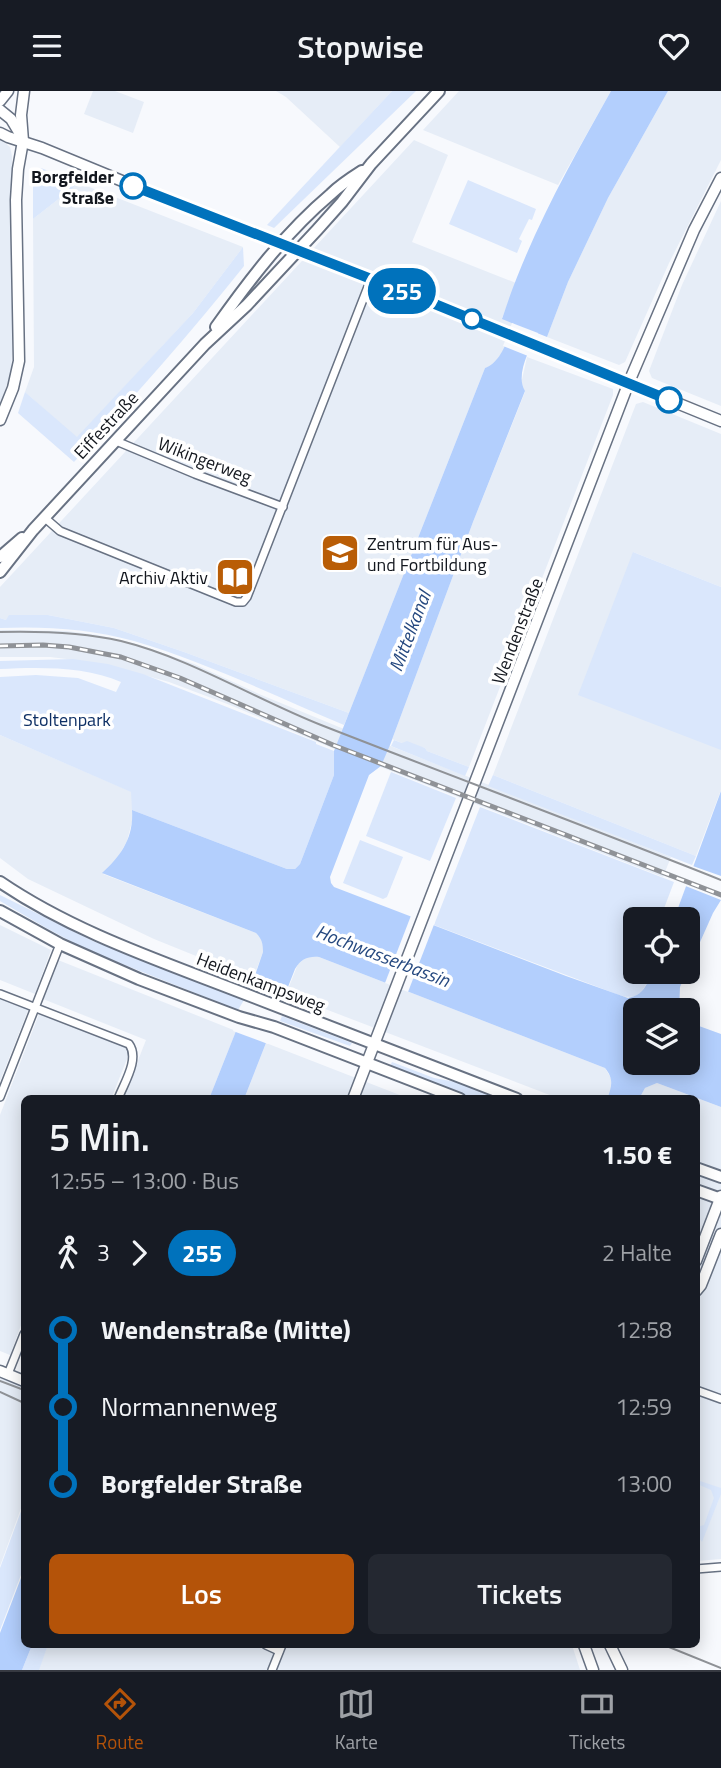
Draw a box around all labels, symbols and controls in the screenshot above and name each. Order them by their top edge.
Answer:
text: Stopwise [297,22,424,70]
icon: menu [28,27,66,65]
icon: heart [655,27,693,65]
place label: Borgfelder Straße [31,163,114,211]
marker: Borgfelder Straße [120,173,146,199]
line badge: 255 [362,268,442,314]
text: 255 [382,273,422,309]
unlabelled marker [462,309,482,329]
street label: Eiffestraße [67,385,145,465]
unlabelled marker [656,387,682,413]
street label: Wikingerweg [154,430,256,490]
place label: Zentrum für Aus- und Fortbildung [367,530,498,578]
school or university icon: Zentrum für Aus- und Fortbildung [319,532,361,574]
library icon: Archiv Aktiv [214,556,256,598]
place label: Archiv Aktiv [119,564,208,591]
street label: Wendenstraße [484,574,550,688]
water label: Mittelkanal [380,585,438,676]
park label: Stoltenpark [23,706,111,733]
map controls [623,907,700,1075]
button: locate [623,907,700,984]
water label: Hochwasserbassin [312,916,455,994]
street label: Heidenkampsweg [193,945,329,1019]
button: layers [623,998,700,1075]
text: 5 Min. [49,1108,150,1166]
text: 1.50 € [601,1135,672,1174]
text: 12:55 – 13:00 · Bus [49,1163,239,1198]
icon: walk [49,1234,87,1272]
icon: forward [120,1234,158,1272]
text: 3 [97,1235,110,1270]
text: 255 [182,1235,222,1271]
text: 2 Halte [602,1235,672,1270]
text: Wendenstraße (Mitte) [101,1310,351,1349]
text: 12:58 [615,1312,672,1347]
text: Normannenweg [101,1387,277,1426]
text: 12:59 [615,1389,672,1424]
text: Borgfelder Straße [101,1464,302,1503]
text: 13:00 [615,1466,672,1501]
button: Los [49,1554,354,1634]
button: Tickets [368,1554,672,1634]
tab: Route [96,1685,144,1756]
tab: Karte [335,1685,378,1756]
tab: Tickets [569,1685,625,1756]

